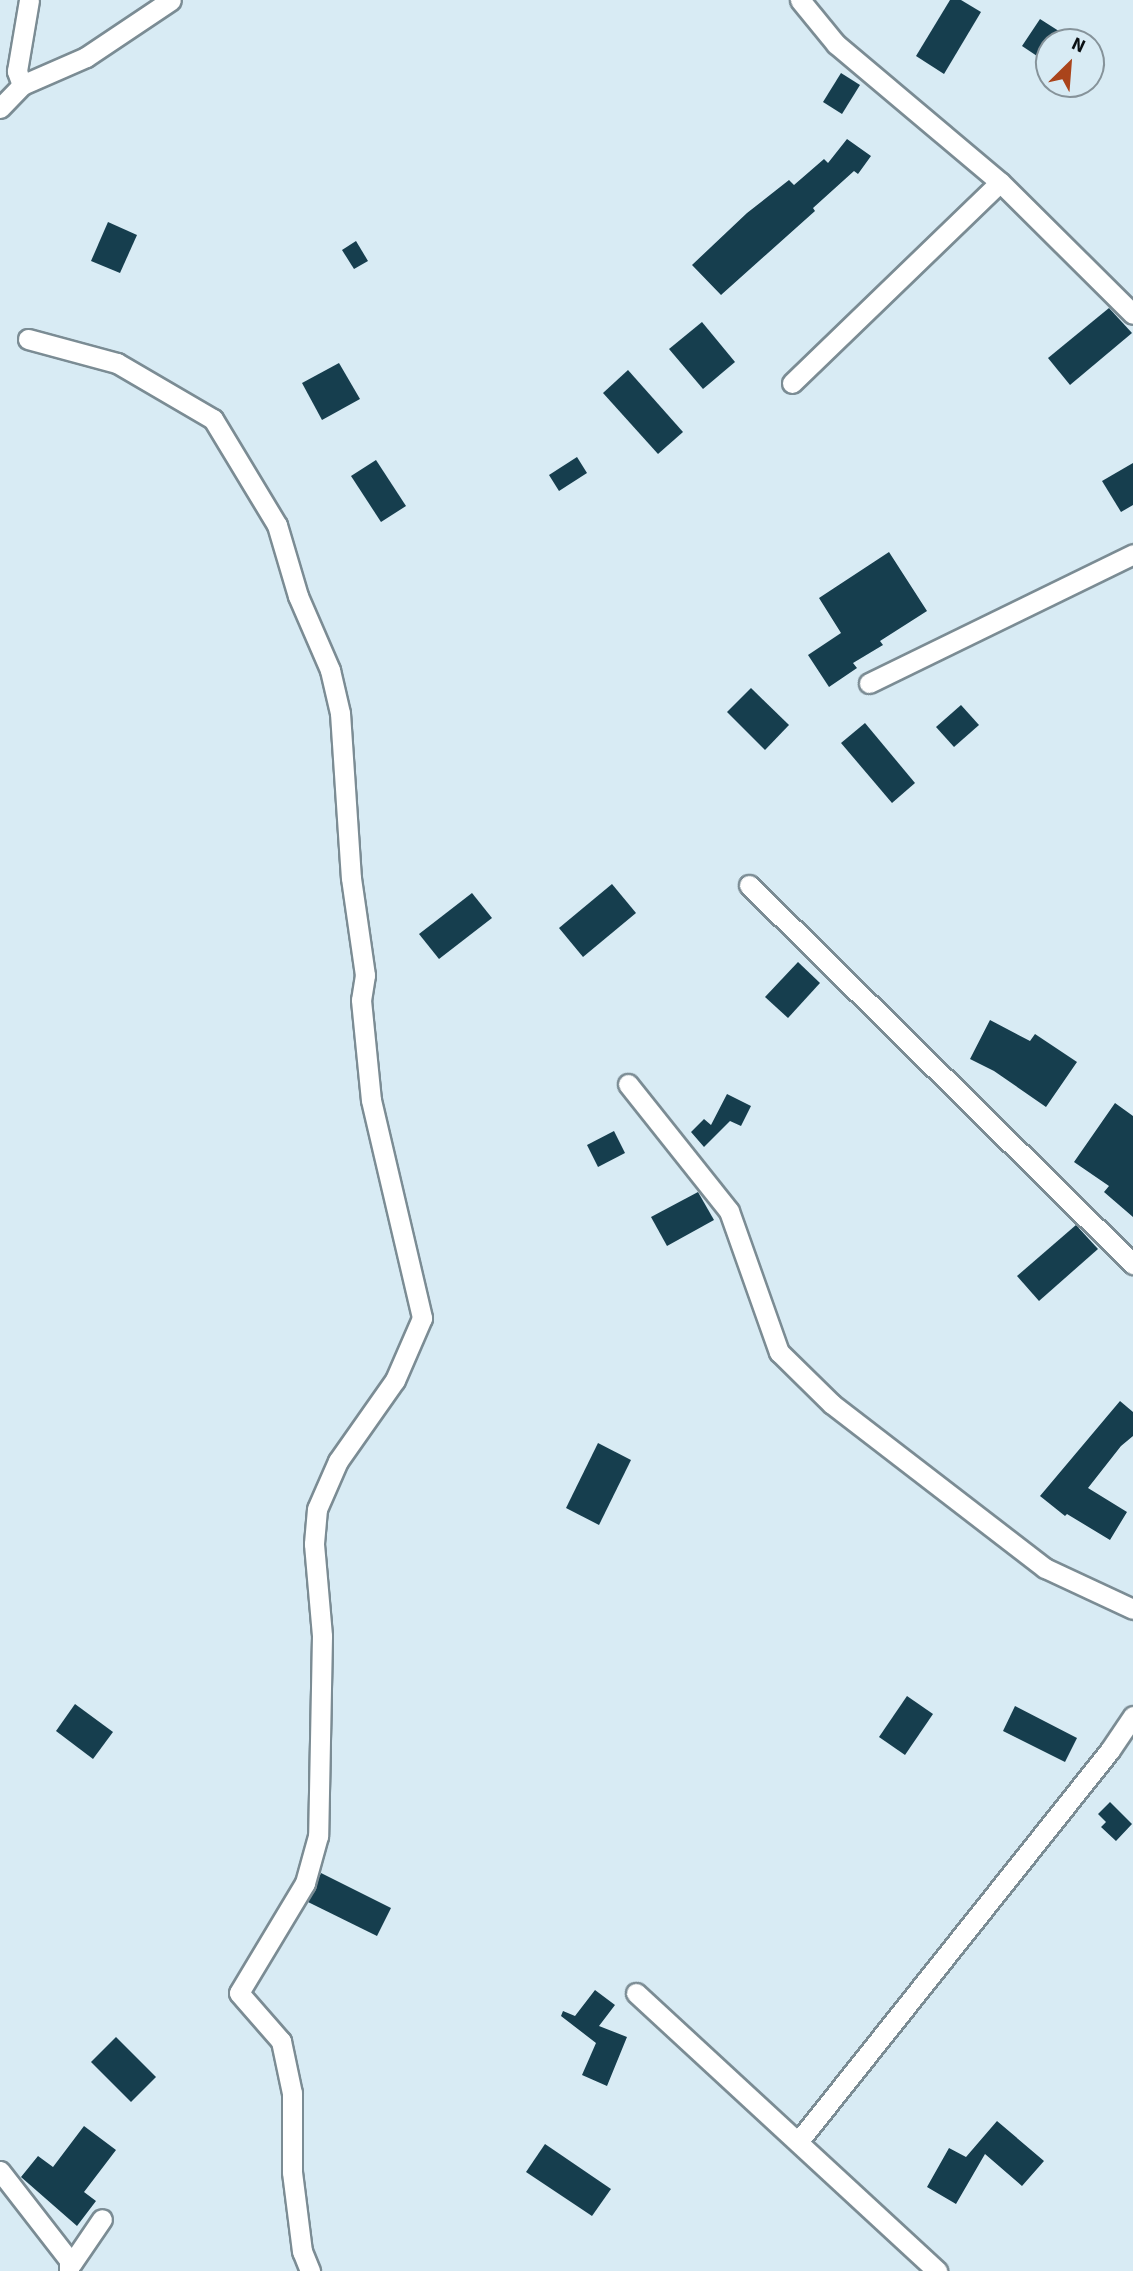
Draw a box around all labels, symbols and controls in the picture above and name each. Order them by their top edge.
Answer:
north arrow [1035,28,1105,98]
text: N [1067,30,1090,60]

